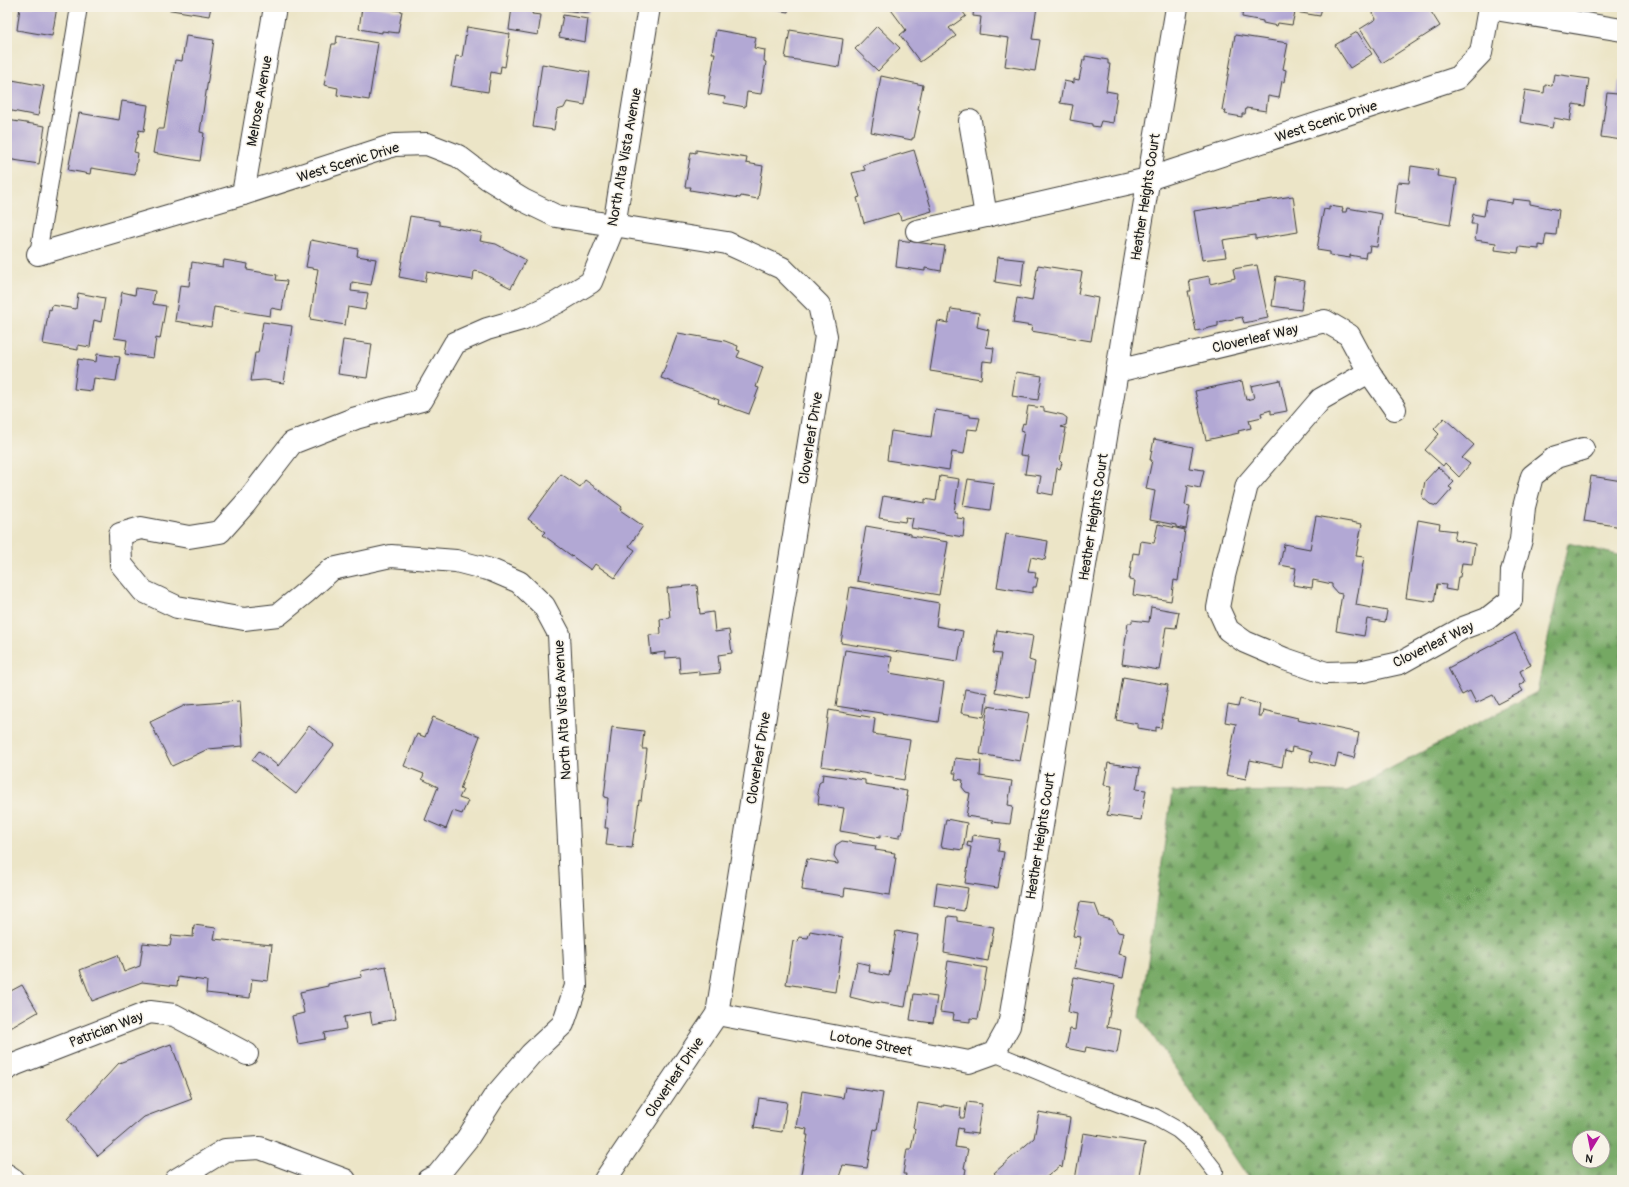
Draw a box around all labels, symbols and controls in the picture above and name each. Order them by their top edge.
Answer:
street label: Melrose Avenue [243,54,276,148]
street label: North Alta Vista Avenue [604,86,645,228]
street label: West Scenic Drive [1273,97,1379,146]
street label: Heather Heights Court [1127,132,1164,262]
street label: West Scenic Drive [295,139,401,186]
street label: Cloverleaf Way [1211,320,1300,357]
street label: Cloverleaf Drive [795,391,826,485]
street label: Heather Heights Court [1075,452,1112,582]
street label: Cloverleaf Way [1390,618,1476,671]
street label: North Alta Vista Avenue [550,639,575,780]
street label: Cloverleaf Drive [743,711,774,805]
street label: Heather Heights Court [1022,771,1059,901]
street label: Patrician Way [67,1008,145,1051]
street label: Lotone Street [828,1027,914,1060]
street label: Cloverleaf Drive [641,1034,708,1121]
north arrow [1571,1129,1611,1169]
text: N [1584,1151,1594,1165]

